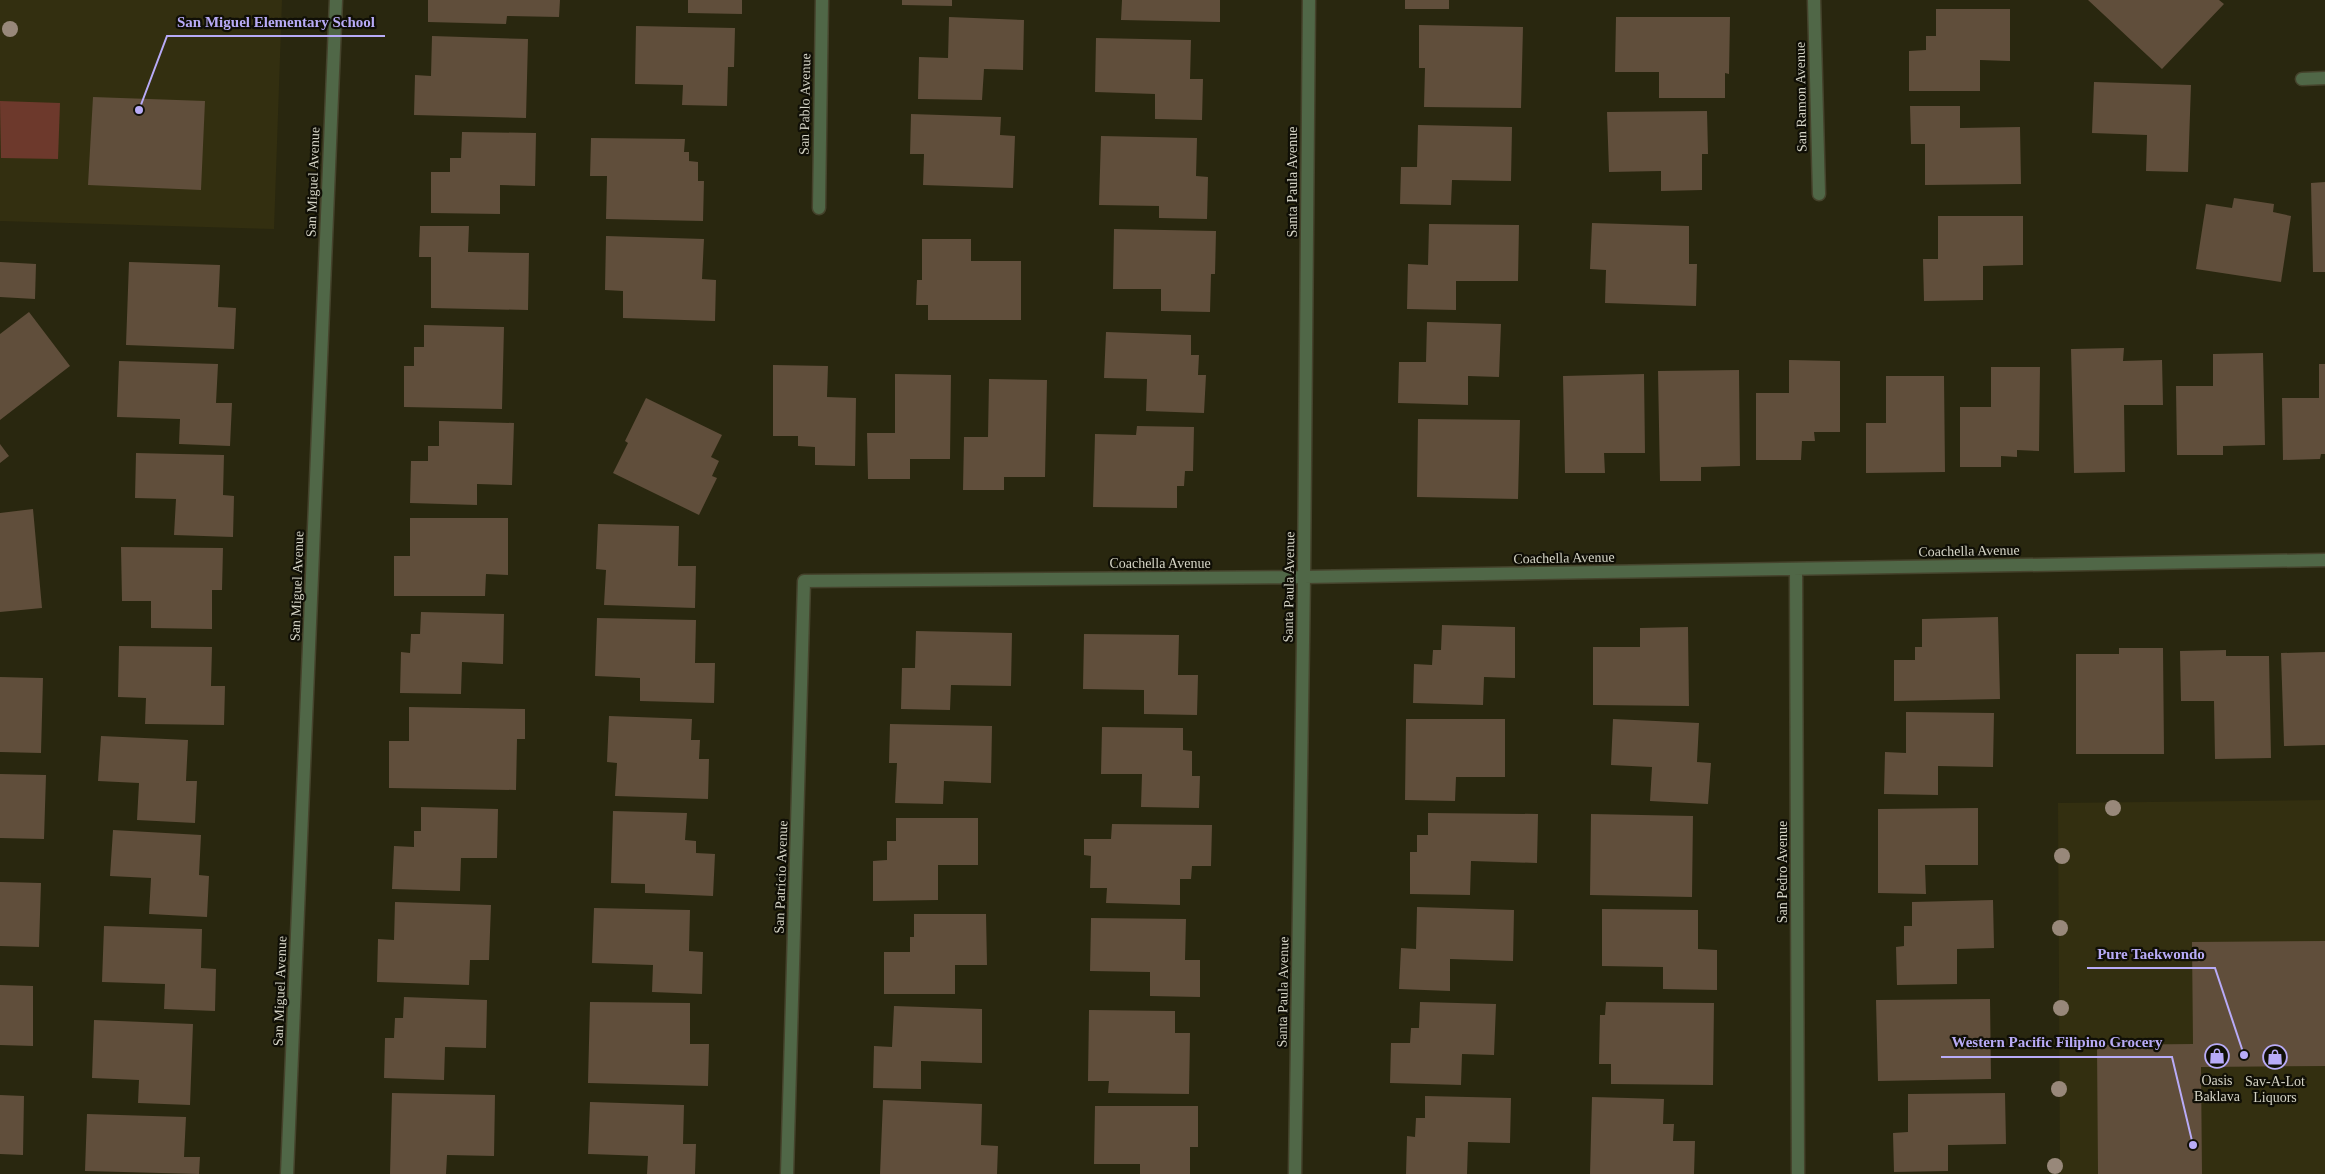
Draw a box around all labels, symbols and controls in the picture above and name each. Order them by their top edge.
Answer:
callout: San Miguel Elementary School [167,6,385,36]
text: San Miguel Elementary School [177,14,375,30]
street label: San Ramon Avenue [1793,42,1809,152]
street label: San Pablo Avenue [797,53,813,155]
street label: San Miguel Avenue [304,127,322,237]
street label: Santa Paula Avenue [1285,127,1300,237]
street label: San Miguel Avenue [288,531,306,641]
street label: Santa Paula Avenue [1281,531,1297,643]
street label: Coachella Avenue [1918,543,2020,559]
street label: Coachella Avenue [1513,550,1615,566]
street label: Coachella Avenue [1109,556,1211,571]
street label: San Patricio Avenue [772,820,790,934]
street label: San Pedro Avenue [1775,821,1790,923]
street label: San Miguel Avenue [271,936,289,1046]
street label: Santa Paula Avenue [1275,936,1291,1048]
callout: Pure Taekwondo [2087,938,2215,968]
text: Pure Taekwondo [2097,946,2205,962]
callout: Western Pacific Filipino Grocery [1941,1027,2172,1057]
text: Western Pacific Filipino Grocery [1952,1034,2163,1050]
shop icon: Oasis Baklava [2204,1043,2230,1069]
shop icon: Sav-A-Lot Liquors [2262,1044,2288,1070]
place label: Oasis Baklava [2194,1073,2241,1104]
place label: Sav-A-Lot Liquors [2245,1074,2305,1105]

